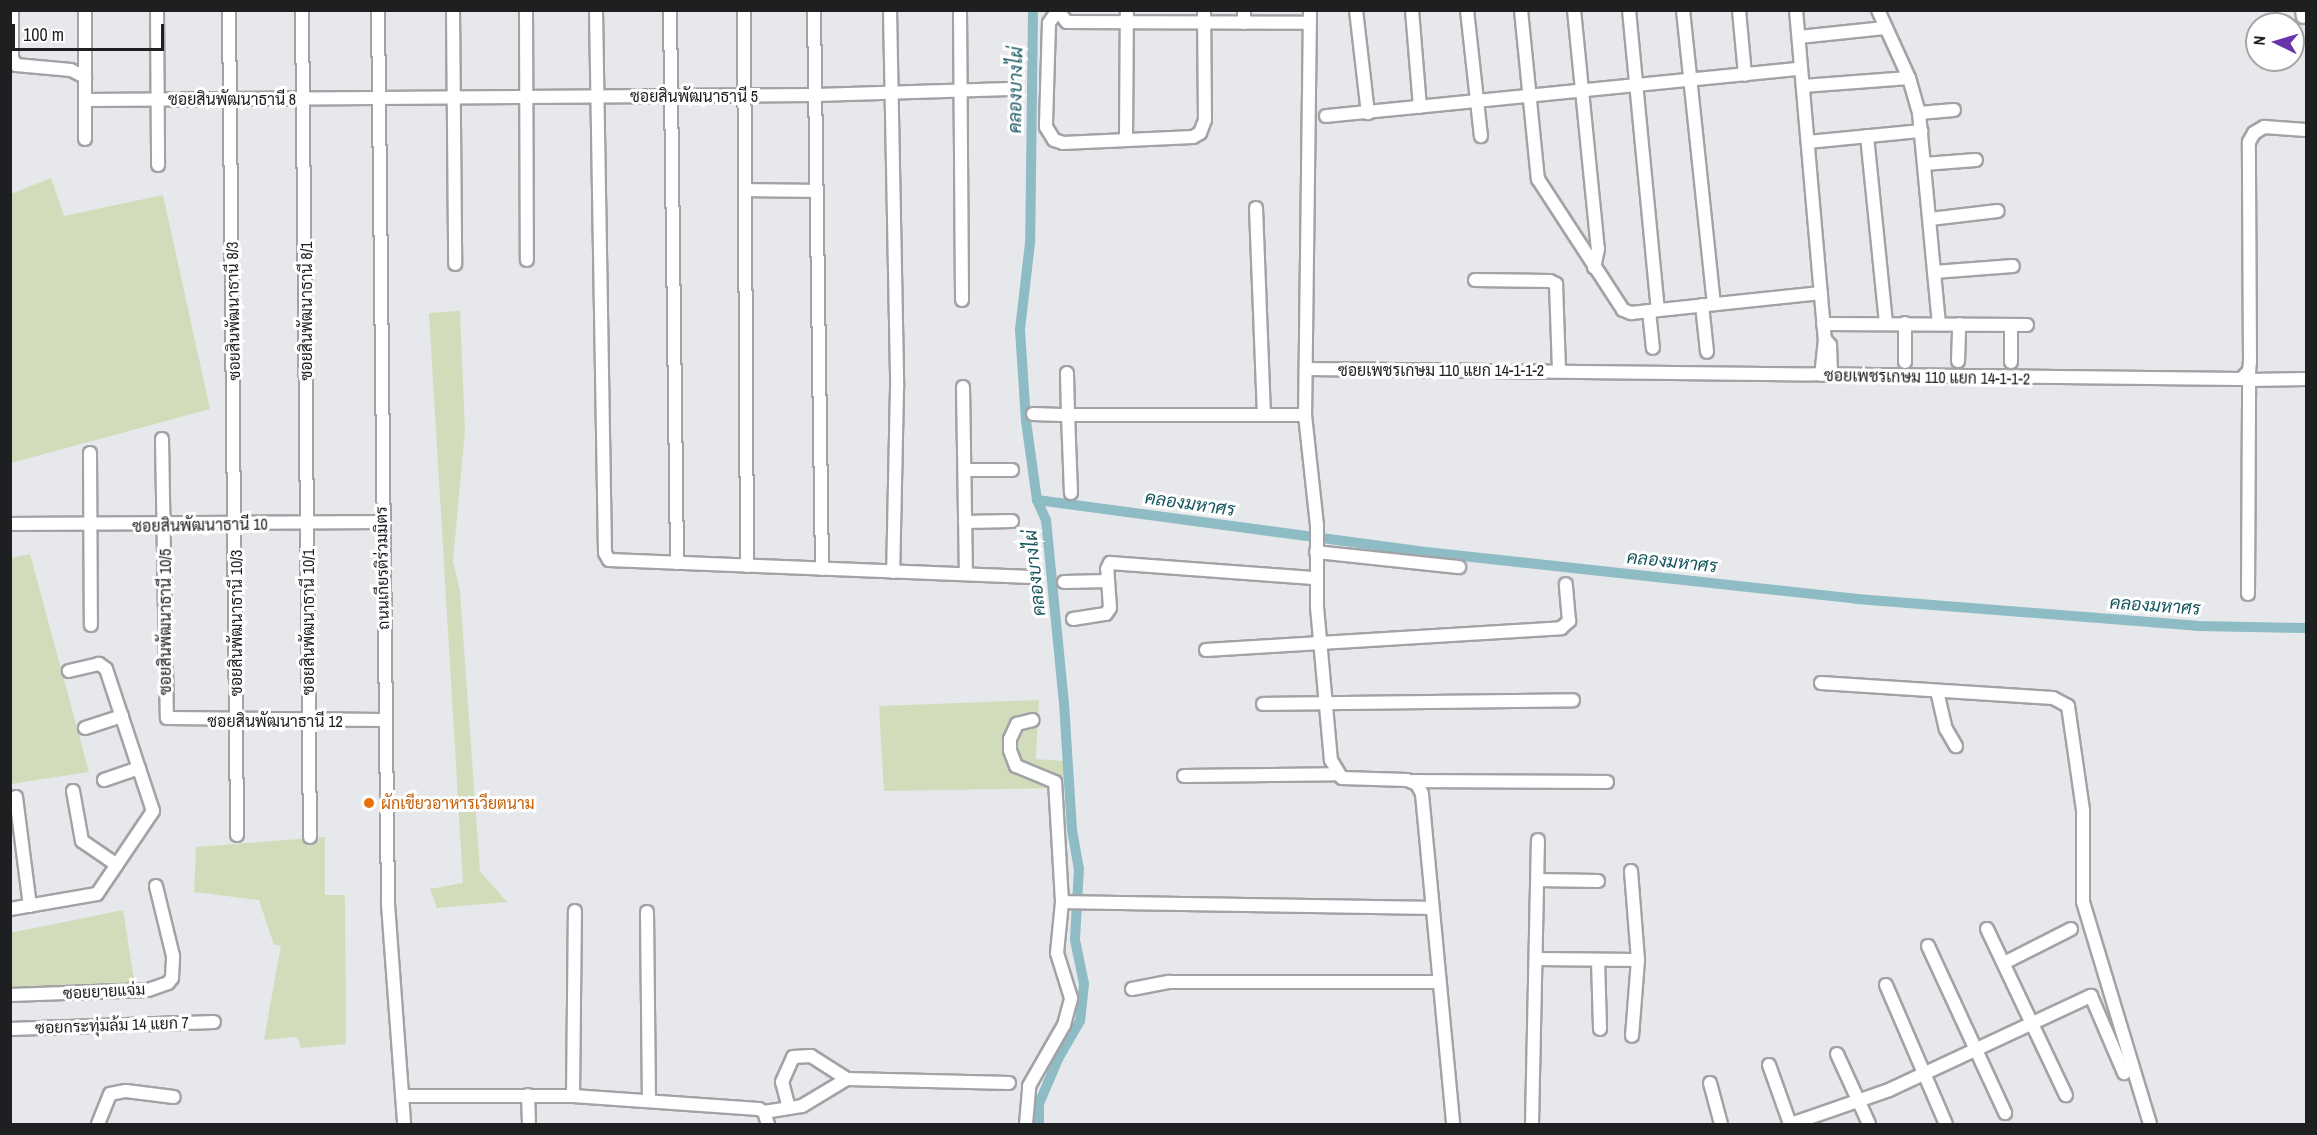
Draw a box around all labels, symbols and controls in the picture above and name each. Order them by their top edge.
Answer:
scale bar [15,12,166,50]
north arrow [2245,12,2305,72]
text: 100 m [23,22,64,47]
text: N [2248,35,2270,46]
water label: คลองบางไผ่ [1004,46,1028,134]
street label: ซอยสินพัฒนาธานี 5 [630,86,758,106]
street label: ซอยสินพัฒนาธานี 8 [168,89,296,109]
street label: ซอยสินพัฒนาธานี 8/3 [222,241,244,381]
street label: ซอยสินพัฒนาธานี 8/1 [296,241,316,381]
street label: ซอยเพชรเกษม 110 แยก 14-1-1-2 [1338,360,1544,380]
street label: ซอยเพชรเกษม 110 แยก 14-1-1-2 [1824,366,2030,388]
water label: คลองมหาศร [1144,487,1236,521]
street label: ถนนเกียรติร่วมมิตร [371,506,393,630]
street label: ซอยสินพัฒนาธานี 10 [132,514,268,536]
water label: คลองบางไผ่ [1020,529,1050,617]
water label: คลองมหาศร [1626,547,1718,577]
street label: ซอยสินพัฒนาธานี 10/5 [155,549,175,695]
street label: ซอยสินพัฒนาธานี 10/1 [298,549,318,695]
street label: ซอยสินพัฒนาธานี 10/3 [226,550,246,696]
water label: คลองมหาศร [2109,592,2201,620]
street label: ซอยสินพัฒนาธานี 12 [207,711,343,731]
place label: ผักเขียวอาหารเวียตนาม [381,793,535,813]
marker: ผักเขียวอาหารเวียตนาม [362,796,376,810]
street label: ซอยยายแจ่ม [62,979,146,1003]
street label: ซอยกระทุ่มล้ม 14 แยก 7 [35,1013,189,1037]

